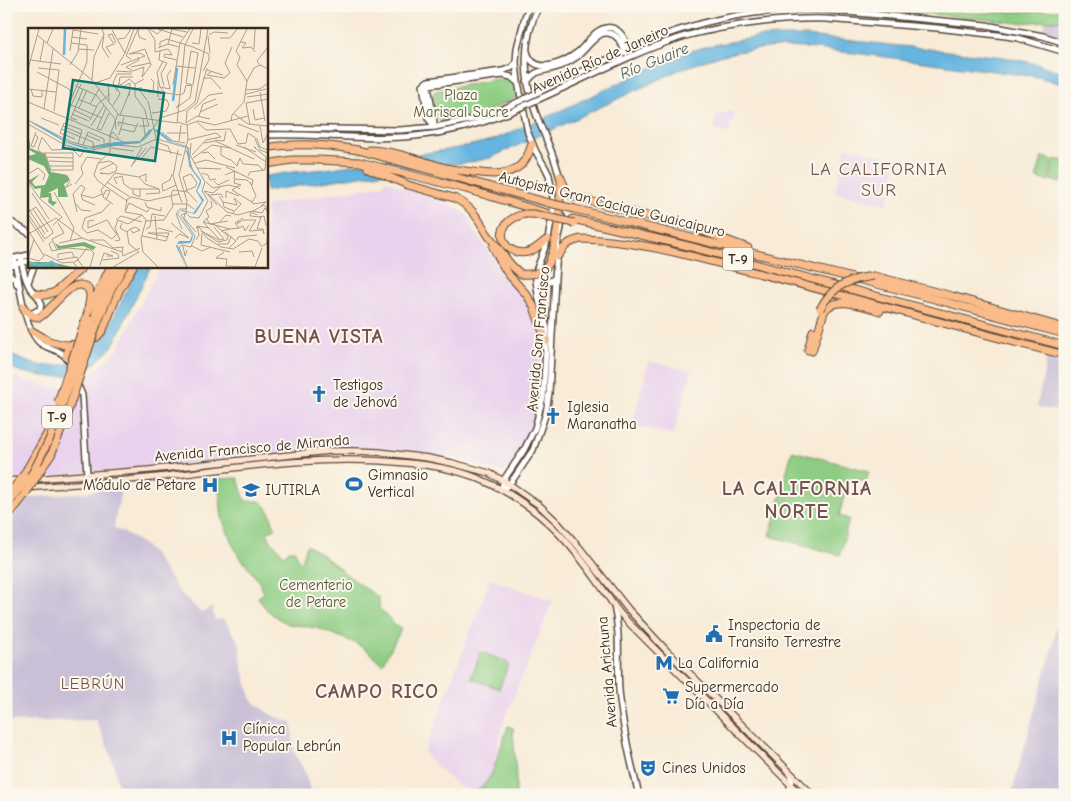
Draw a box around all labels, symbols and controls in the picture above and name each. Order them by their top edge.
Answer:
street label: Avenida Río de Janeiro [529,21,671,97]
inset map [28,28,268,268]
water label: Río Guaire [617,39,691,83]
park label: Plaza Mariscal Sucre [413,86,509,121]
district label: LA CALIFORNIA SUR [810,159,948,201]
street label: Autopista Gran Cacique Guaicaipuro [497,167,727,241]
road number: T-9 [723,248,753,270]
street label: Avenida San Francisco [523,265,553,413]
district label: BUENA VISTA [254,325,384,348]
place label: Testigos de Jehová [333,376,397,411]
church icon: Testigos de Jehová [309,384,329,404]
place label: Iglesia Maranatha [567,398,637,433]
road number: T-9 [42,406,72,428]
church icon: Iglesia Maranatha [543,406,563,426]
street label: Avenida Francisco de Miranda [154,431,350,465]
place label: Gimnasio Vertical [368,466,428,501]
sports icon: Gimnasio Vertical [344,474,364,494]
hospital icon: Módulo de Petare [200,475,220,495]
place label: Módulo de Petare [83,476,196,494]
district label: LA CALIFORNIA NORTE [722,477,872,523]
school or university icon: IUTIRLA [241,480,261,500]
place label: IUTIRLA [265,481,320,499]
park label: Cementerio de Petare [279,576,353,611]
street label: Avenida Arichuna [593,616,621,728]
place label: Inspectoria de Transito Terrestre [728,616,841,651]
public building icon: Inspectoria de Transito Terrestre [704,624,724,644]
metro station icon: La California [654,653,674,673]
place label: La California [678,654,759,672]
district label: LEBRÚN [61,674,125,693]
place label: Supermercado Día a Día [685,678,779,713]
district label: CAMPO RICO [315,680,439,703]
supermarket icon: Supermercado Día a Día [661,686,681,706]
place label: Clínica Popular Lebrún [243,720,341,755]
hospital icon: Clínica Popular Lebrún [219,728,239,748]
theatre icon: Cines Unidos [638,758,658,778]
place label: Cines Unidos [662,759,746,777]

